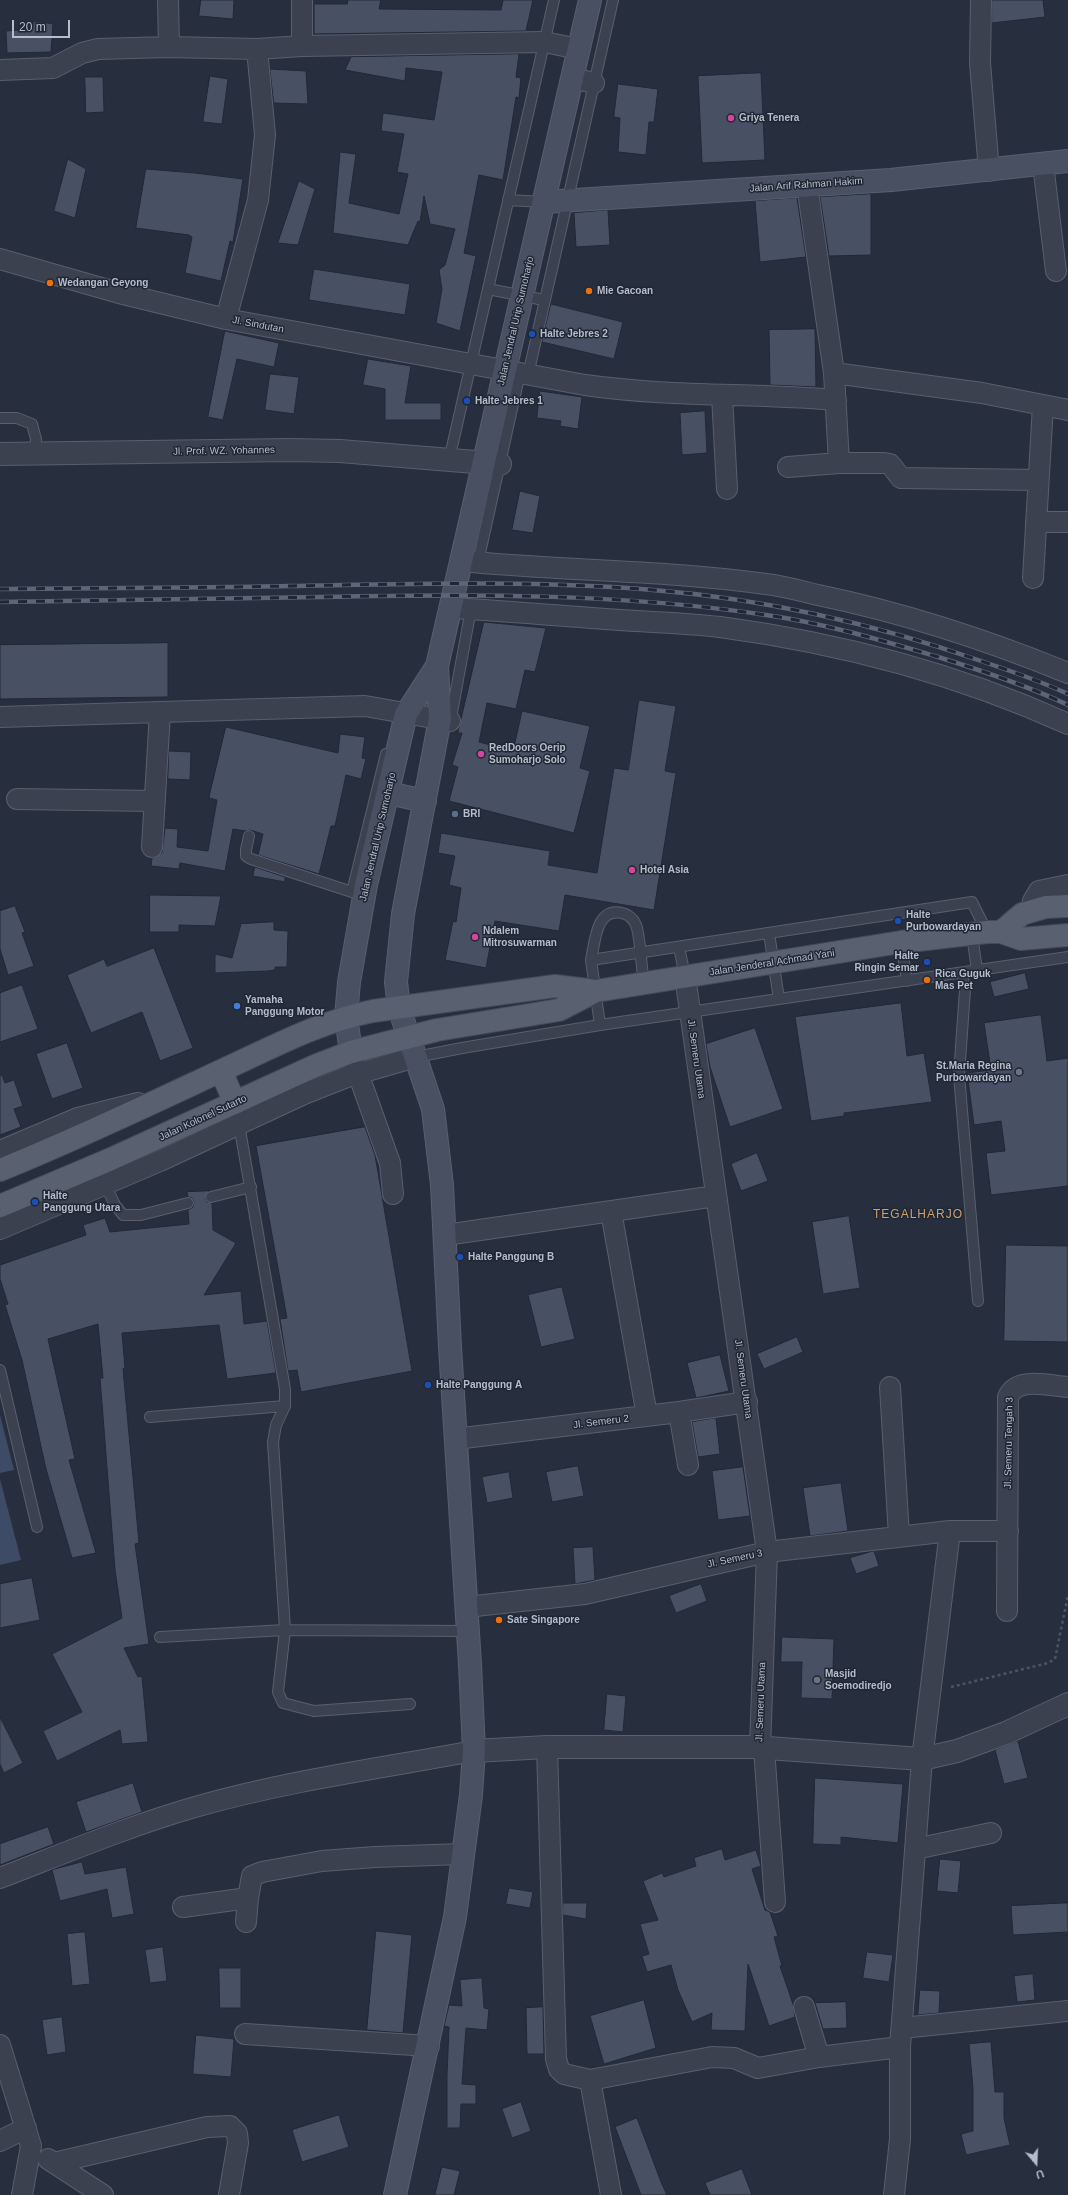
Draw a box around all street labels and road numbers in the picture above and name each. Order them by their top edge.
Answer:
street label: Jalan Arif Rahman Hakim [749,175,863,195]
street label: Jalan Jendral Urip Sumoharjo [495,255,537,387]
street label: Jl. Sindutan [231,314,285,336]
street label: Jl. Prof. WZ. Yohannes [173,444,275,458]
street label: Jalan Jendral Urip Sumoharjo [357,771,399,903]
street label: Jalan Jenderal Achmad Yani [709,947,835,979]
street label: Jl. Semeru Utama [684,1019,708,1099]
street label: Jalan Kolonel Sutarto [157,1092,249,1144]
street label: Jl. Semeru Utama [731,1339,755,1419]
street label: Jl. Semeru Tengah 3 [1002,1397,1016,1489]
street label: Jl. Semeru 2 [572,1413,630,1431]
street label: Jl. Semeru 3 [706,1547,764,1571]
street label: Jl. Semeru Utama [754,1662,768,1742]

